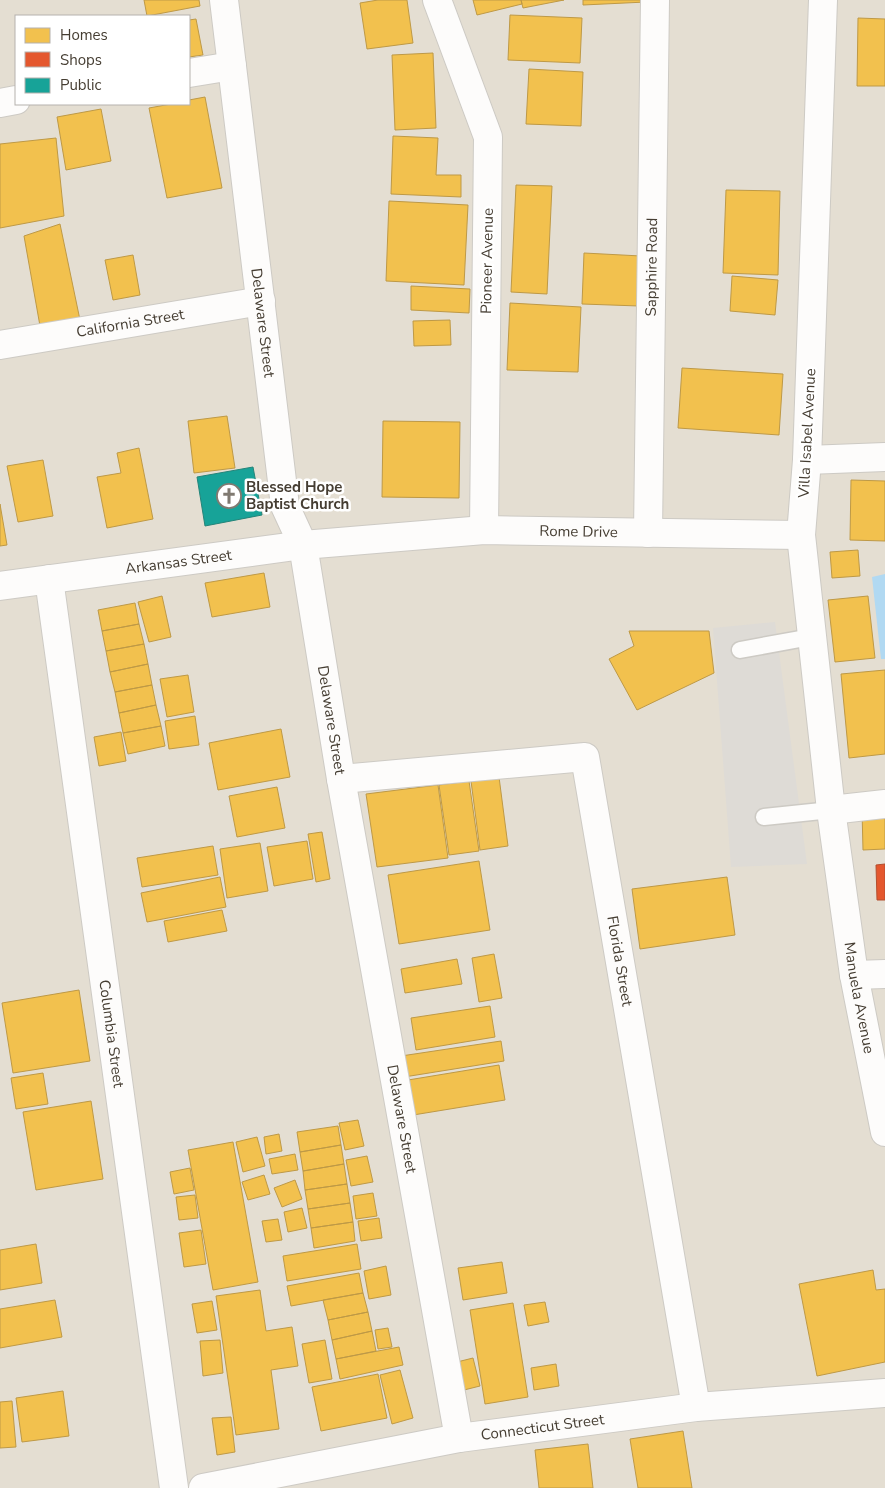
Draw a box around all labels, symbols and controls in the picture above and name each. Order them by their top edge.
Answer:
legend [15,15,190,105]
text: Homes [60,25,108,45]
text: Shops [60,50,102,70]
text: Public [60,75,101,95]
street label: Pioneer Avenue [476,208,498,314]
street label: Sapphire Road [641,218,662,317]
street label: Delaware Street [246,267,279,379]
street label: California Street [75,304,186,342]
street label: Villa Isabel Avenue [794,368,820,499]
place label: Blessed Hope Baptist Church [246,477,349,514]
church icon: Blessed Hope Baptist Church [216,483,242,509]
street label: Rome Drive [539,521,618,542]
street label: Arkansas Street [124,545,234,579]
street label: Delaware Street [313,664,350,777]
street label: Florida Street [602,914,638,1008]
street label: Manuela Avenue [840,941,879,1055]
street label: Columbia Street [94,979,129,1090]
street label: Delaware Street [382,1063,422,1176]
street label: Connecticut Street [480,1409,606,1445]

